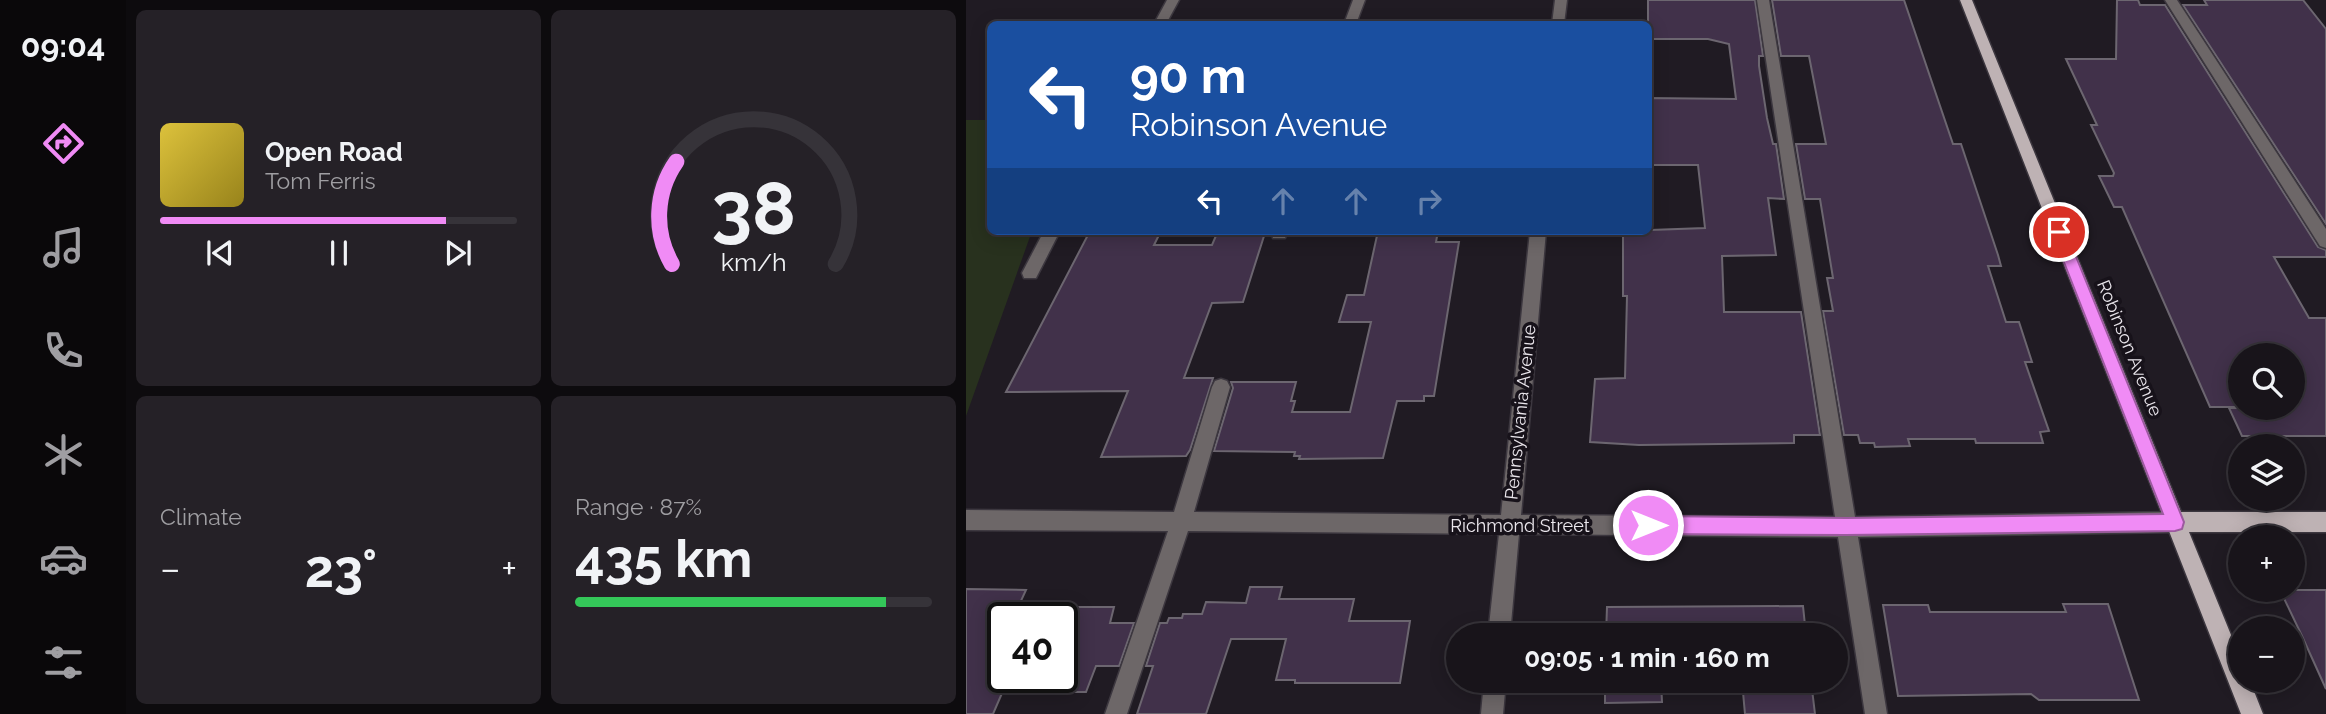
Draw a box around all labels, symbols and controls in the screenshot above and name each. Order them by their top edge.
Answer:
text: 09:04 [21,27,105,64]
text: 90 m [1130,47,1246,104]
icon: left [1015,49,1106,140]
text: Robinson Avenue [1130,106,1387,143]
icon: directions [39,119,88,168]
text: Open Road [265,137,403,167]
text: 38 [711,166,796,251]
text: Tom Ferris [265,167,376,194]
icon: left [1191,182,1229,220]
icon: ahead [1264,182,1302,220]
icon: ahead [1337,182,1375,220]
icon: right [1410,182,1448,220]
pin [2029,202,2089,262]
icon: arrive [2040,213,2078,251]
icon: music [39,223,88,272]
icon: previous [201,234,239,272]
icon: pause [320,234,358,272]
icon: next [439,234,477,272]
text: km/h [721,247,786,277]
street label: Robinson Avenue [2093,277,2167,419]
street label: Pennsylvania Avenue [1500,323,1540,501]
icon: phone [39,326,88,375]
map controls [2228,343,2305,693]
button: search [2228,343,2305,420]
icon: climate [39,430,88,479]
button: layers [2228,434,2305,511]
position arrow [1611,488,1685,562]
text: Range · 87% [575,493,702,520]
text: Climate [160,503,242,530]
street label: Richmond Street [1450,515,1590,536]
button: + [2228,525,2305,602]
text: 435 km [575,528,752,589]
icon: car [39,534,88,583]
text: 23° [305,538,377,599]
text: − [160,546,180,591]
text: + [501,546,517,591]
speed limit sign: 40 [987,602,1078,693]
button: − [2228,616,2305,693]
icon: filters [39,638,88,687]
text: 09:05 · 1 min · 160 m [1524,643,1770,673]

